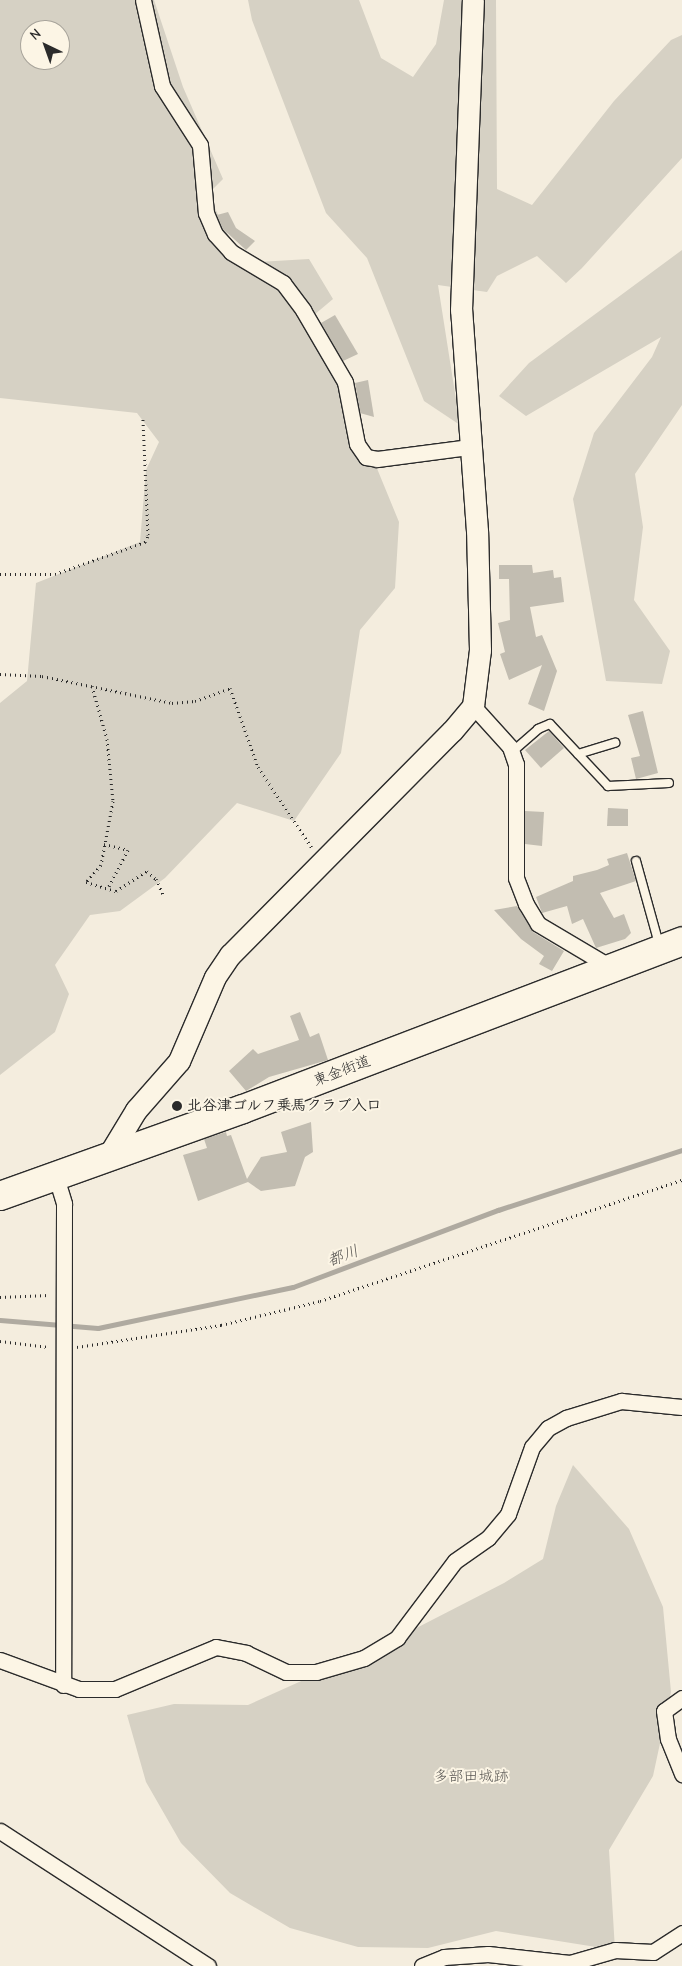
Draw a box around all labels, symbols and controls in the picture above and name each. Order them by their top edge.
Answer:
north arrow [20,20,70,70]
text: N [26,25,44,44]
street label: 東金街道 [311,1052,373,1090]
place label: 北谷津ゴルフ乗馬クラブ入口 [187,1097,382,1115]
marker: 北谷津ゴルフ乗馬クラブ入口 [171,1100,183,1112]
water label: 都川 [325,1241,361,1271]
park label: 多部田城跡 [434,1768,508,1786]

